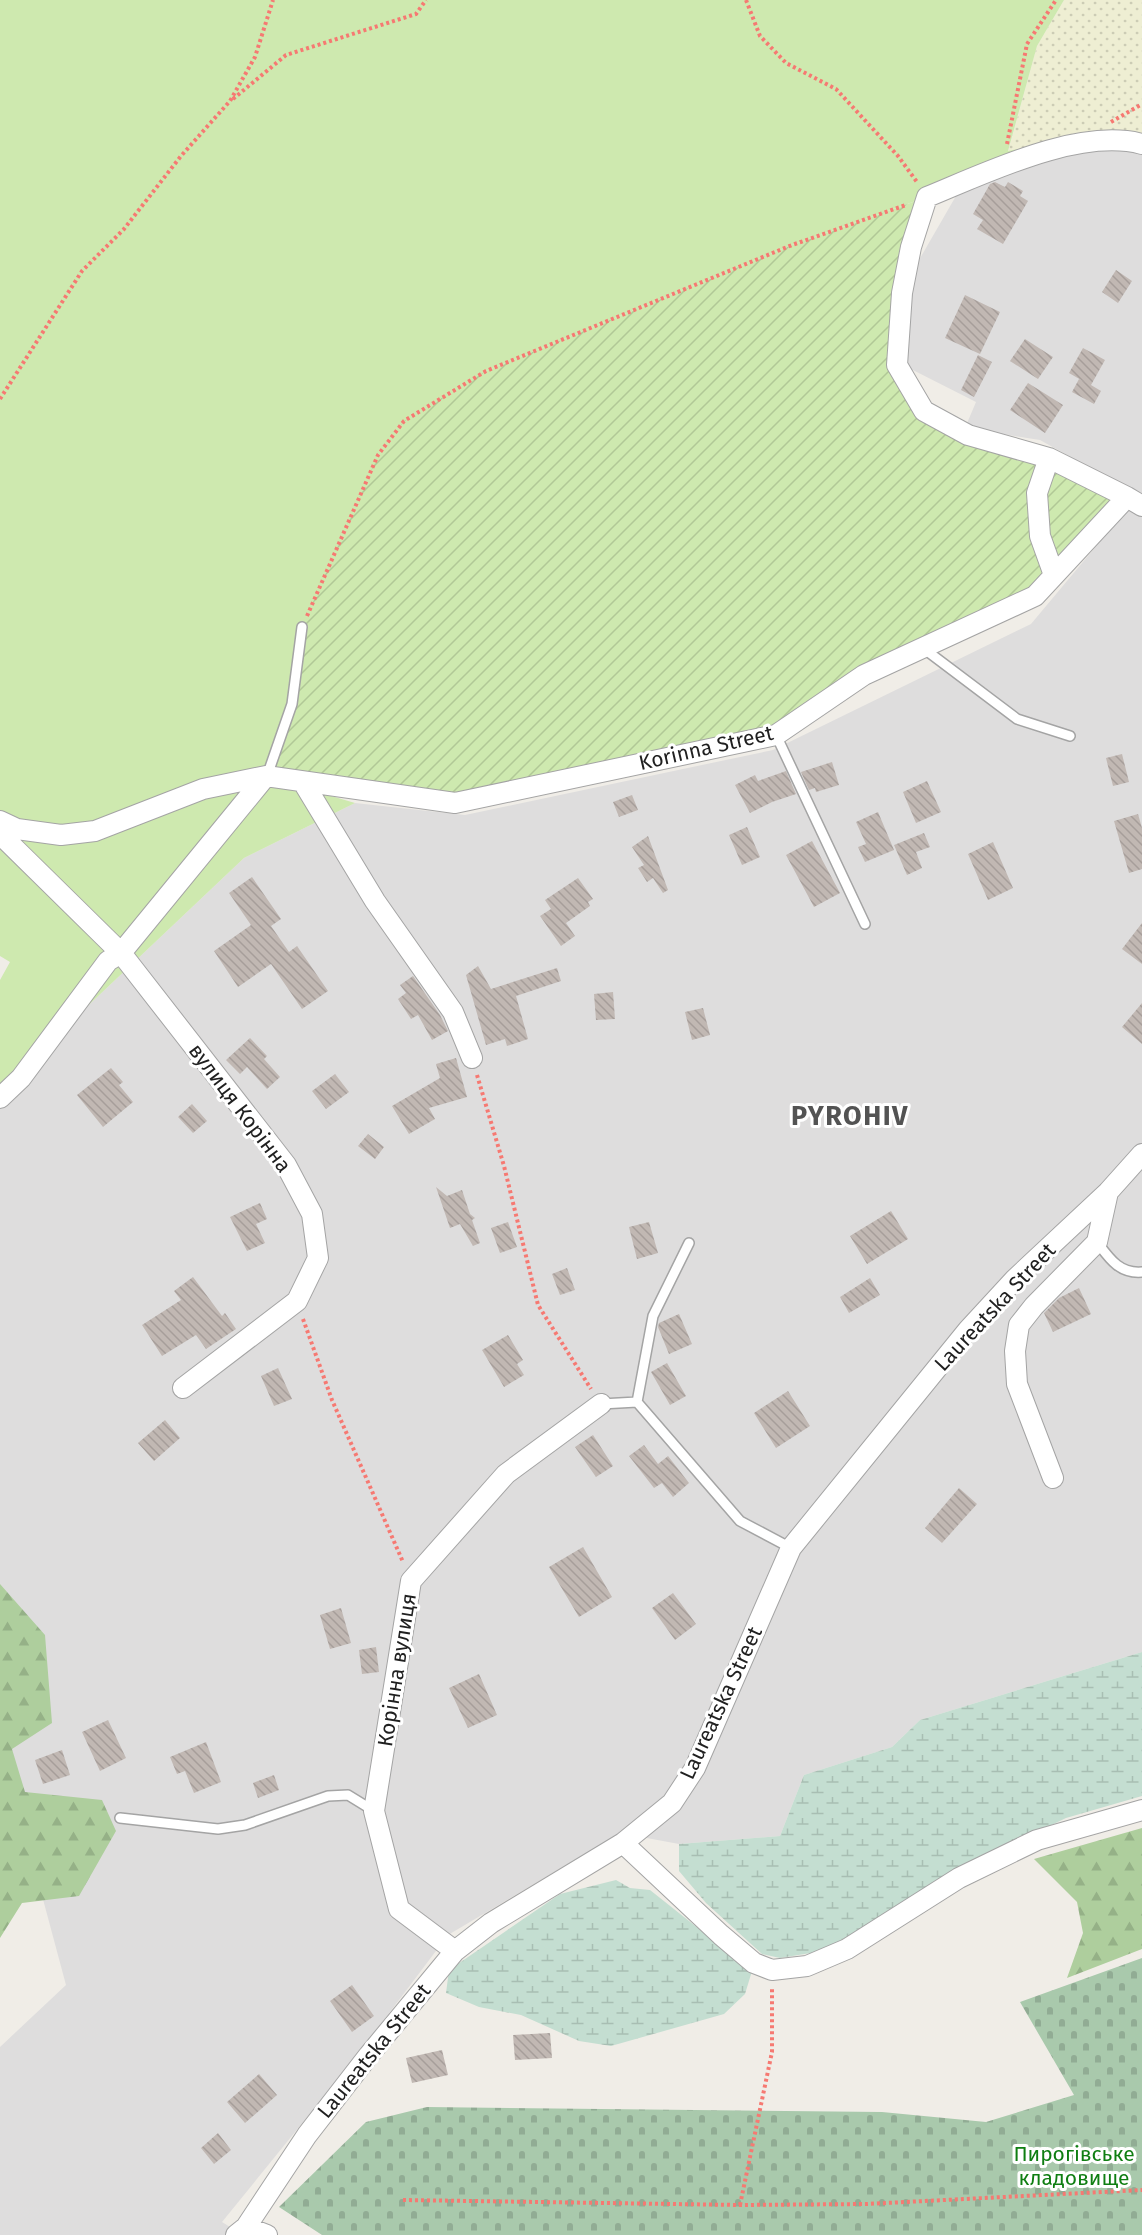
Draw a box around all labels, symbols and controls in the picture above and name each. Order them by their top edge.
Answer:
street label: Korinna Street [636,720,776,776]
street label: вулиця Корінна [183,1038,297,1178]
district label: PYROHIV [791,1100,909,1132]
street label: Laureatska Street [929,1237,1061,1377]
street label: Корінна вулиця [372,1591,422,1749]
street label: Laureatska Street [674,1622,768,1784]
street label: Laureatska Street [312,1978,437,2124]
park label: Пирогівське кладовище [1013,2141,1135,2191]

